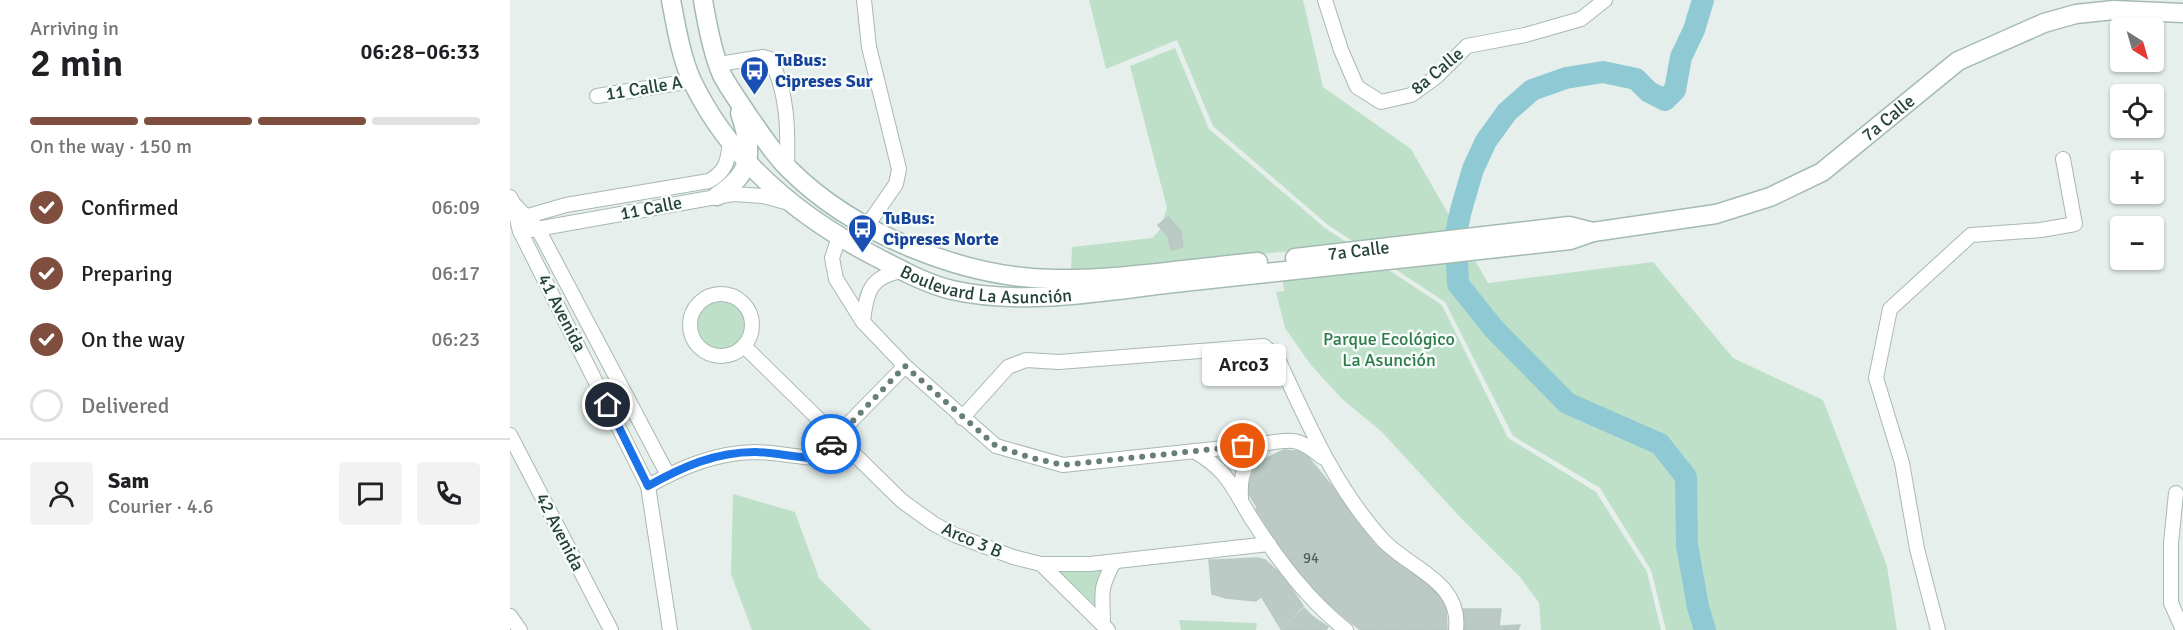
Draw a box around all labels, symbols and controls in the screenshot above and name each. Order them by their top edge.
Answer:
text: Arriving in [30,16,119,41]
north arrow [2110,18,2164,72]
map controls [2110,18,2164,270]
text: 06:28–06:33 [361,38,480,65]
text: 2 min [30,39,123,87]
street label: 8a Calle [1406,43,1468,99]
place label: TuBus: Cipreses Sur [775,49,874,92]
bus stop icon: TuBus: Cipreses Sur [738,54,770,96]
street label: 11 Calle A [604,71,684,105]
button: locate [2110,84,2164,138]
street label: 7a Calle [1857,90,1919,146]
text: On the way · 150 m [30,134,192,159]
button: + [2110,150,2164,204]
icon: check [30,191,63,224]
street label: 11 Calle [618,191,684,225]
text: Confirmed [81,194,179,221]
text: 06:09 [431,195,480,220]
place label: TuBus: Cipreses Norte [883,207,999,250]
bus stop icon: TuBus: Cipreses Norte [846,212,878,254]
button: − [2110,216,2164,270]
street label: 7a Calle [1327,236,1391,265]
icon: check [30,257,63,290]
text: Preparing [81,260,173,287]
street label: Boulevard La Asunción [896,260,1073,308]
text: 06:17 [431,261,480,286]
street label: 41 Avenida [533,270,591,356]
icon: check [30,323,63,356]
text: On the way [81,326,185,353]
text: 06:23 [431,327,480,352]
park label: Parque Ecológico La Asunción [1323,328,1455,371]
callout: Arco3 [1201,344,1285,386]
text: Arco3 [1219,352,1269,377]
pin [582,379,633,430]
icon: home [591,388,624,421]
text: Delivered [81,392,169,419]
courier [801,414,861,474]
pin [1217,420,1268,471]
icon: car [815,428,848,461]
icon: bag [1226,429,1259,462]
button: person [30,462,93,525]
button: chat [339,462,402,525]
button: phone [417,462,480,525]
text: Sam [108,467,149,494]
street label: 42 Avenida [531,489,589,575]
text: Courier · 4.6 [108,494,214,519]
street label: Arco 3 B [938,517,1006,563]
house number: 94 [1303,549,1319,567]

